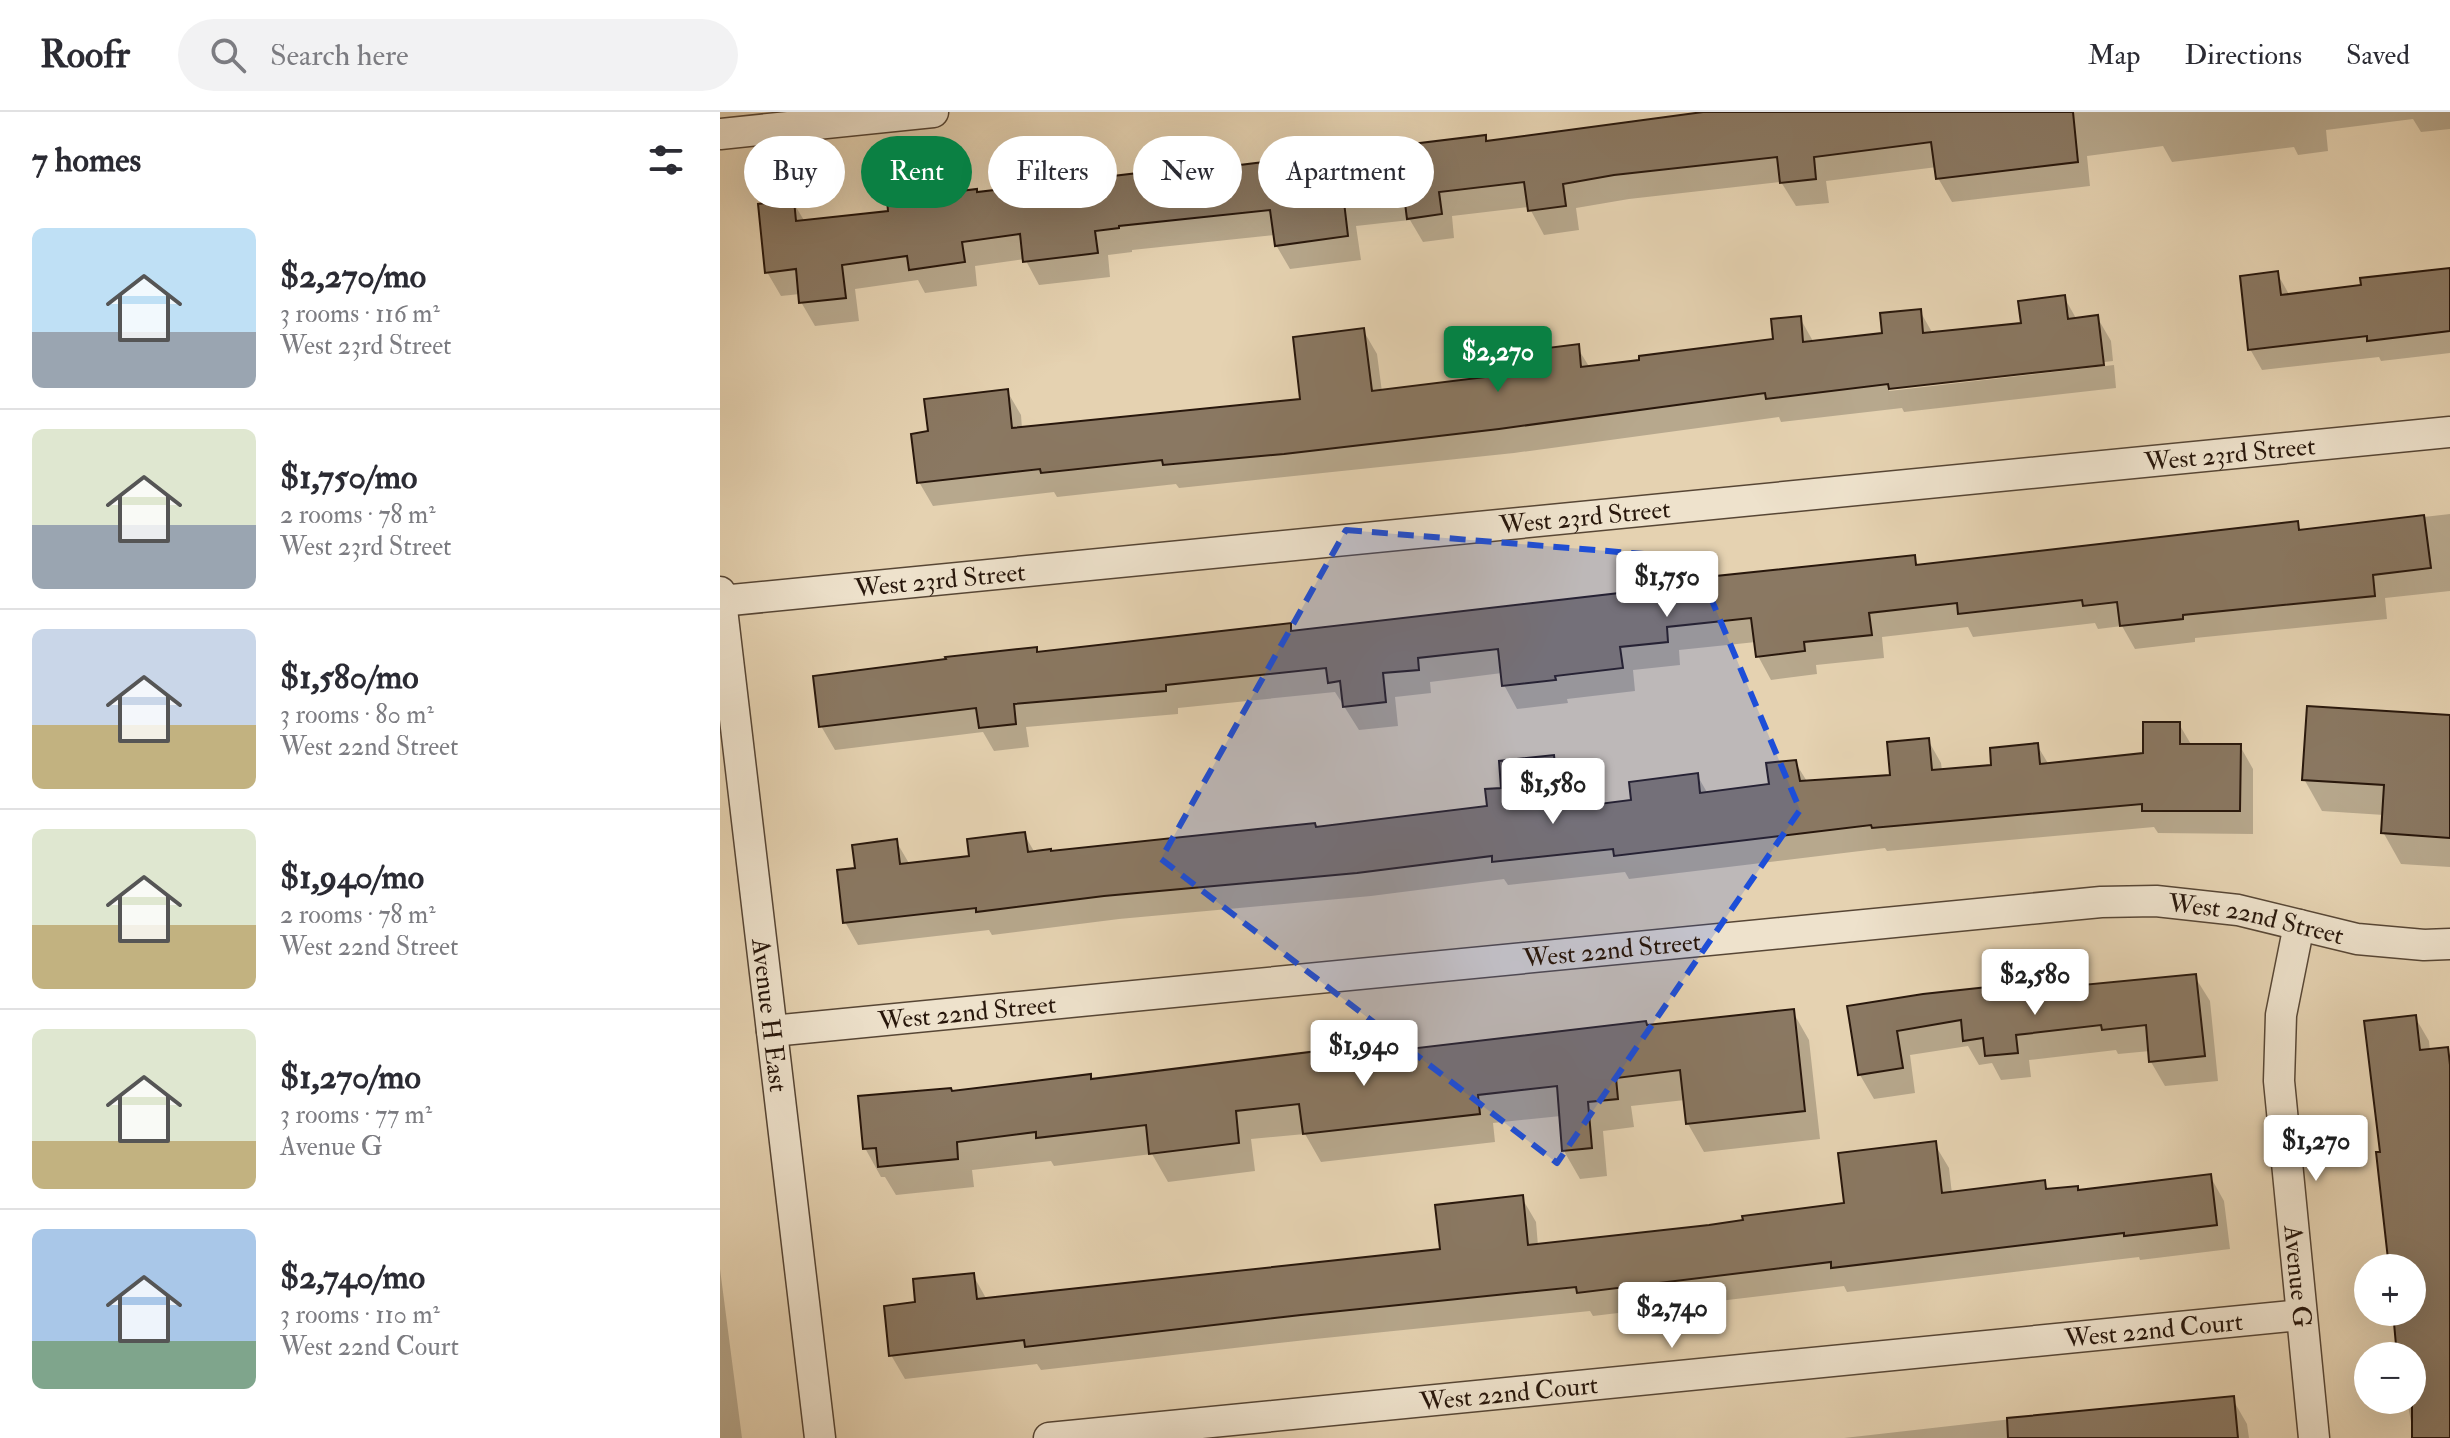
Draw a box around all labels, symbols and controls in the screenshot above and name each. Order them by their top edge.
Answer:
search box [178,19,738,91]
text: Roofr [40,31,130,79]
icon: search [206,33,250,77]
text: Search here [270,37,409,74]
text: Map [2088,38,2141,73]
text: Directions [2185,38,2302,73]
text: Saved [2346,38,2410,73]
chip: Buy [744,136,845,208]
chip: Rent [861,136,972,208]
chip: Filters [988,136,1117,208]
chip: New [1133,136,1242,208]
chip: Apartment [1258,136,1434,208]
icon: filters [644,138,688,182]
text: 7 homes [32,139,141,182]
text: $2,270/mo [280,255,426,298]
icon: home [96,260,192,356]
text: 3 rooms · 116 m² [280,298,440,330]
pin: $2,270 [1433,326,1563,394]
text: West 23rd Street [280,330,451,362]
text: $2,270 [1462,336,1534,368]
street label: West 23rd Street [2142,430,2317,479]
text: $1,750/mo [280,456,417,499]
icon: home [96,461,192,557]
street label: West 23rd Street [1497,493,1672,542]
text: 2 rooms · 78 m² [280,499,436,531]
text: West 23rd Street [280,531,451,563]
pin: $1,750 [1602,551,1732,619]
street label: West 23rd Street [852,556,1027,605]
text: $1,750 [1634,561,1700,593]
text: $1,580/mo [280,656,419,699]
icon: home [96,661,192,757]
text: 3 rooms · 80 m² [280,699,434,731]
text: West 22nd Street [280,731,458,763]
pin: $1,580 [1488,758,1618,826]
text: $1,580 [1520,768,1586,800]
text: $1,940/mo [280,856,424,899]
icon: home [96,861,192,957]
street label: West 22nd Street [2166,887,2347,952]
text: 2 rooms · 78 m² [280,899,436,931]
street label: West 22nd Street [1521,926,1703,975]
text: West 22nd Street [280,931,458,963]
street label: Avenue H East [744,936,794,1094]
pin: $2,580 [1970,949,2100,1017]
text: $2,580 [2000,959,2070,991]
street label: West 22nd Street [876,989,1058,1038]
pin: $1,940 [1299,1020,1429,1088]
text: $1,940 [1329,1030,1399,1062]
text: $1,270/mo [280,1056,421,1099]
icon: home [96,1061,192,1157]
text: 3 rooms · 77 m² [280,1099,432,1131]
pin: $1,270 [2251,1115,2381,1183]
text: $1,270 [2282,1125,2350,1157]
text: Avenue G [280,1131,383,1163]
street label: Avenue G [2276,1223,2318,1329]
map controls [2354,1254,2426,1414]
button: + [2354,1254,2426,1326]
text: $2,740/mo [280,1256,425,1299]
icon: home [96,1261,192,1357]
pin: $2,740 [1607,1282,1737,1350]
text: $2,740 [1636,1292,1708,1324]
text: 3 rooms · 110 m² [280,1299,440,1331]
street label: West 22nd Court [2062,1306,2244,1355]
text: West 22nd Court [280,1331,459,1363]
button: − [2354,1342,2426,1414]
street label: West 22nd Court [1417,1369,1600,1419]

